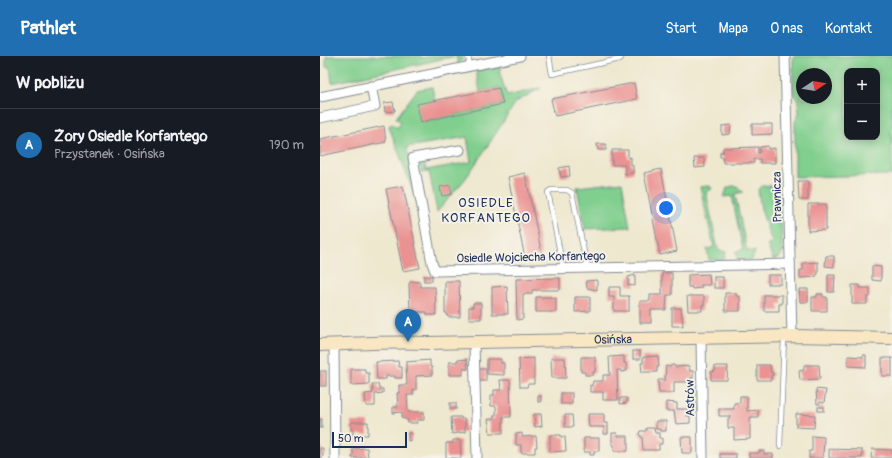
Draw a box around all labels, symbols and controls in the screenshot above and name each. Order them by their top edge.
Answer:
text: Pathlet [20,16,76,40]
text: Start [665,20,696,37]
text: Mapa [718,20,748,37]
text: O nas [770,20,803,37]
text: Kontakt [825,20,872,37]
north arrow [796,68,832,104]
map controls [844,68,880,140]
button: + [844,68,880,104]
text: W pobliżu [16,72,84,93]
button: − [844,104,880,140]
text: Żory Osiedle Korfantego [54,127,207,146]
text: A [25,137,33,153]
text: 190 m [269,137,304,153]
text: Przystanek · Osińska [54,146,165,162]
street label: Prawnicza [770,171,785,223]
district label: OSIEDLE KORFANTEGO [441,195,531,226]
your location [656,198,676,218]
street label: Osiedle Wojciecha Korfantego [456,249,606,266]
pin: A [395,309,421,342]
street label: Osińska [594,332,632,348]
street label: Astrów [683,379,698,417]
scale bar [332,430,407,449]
text: 50 m [338,432,364,445]

